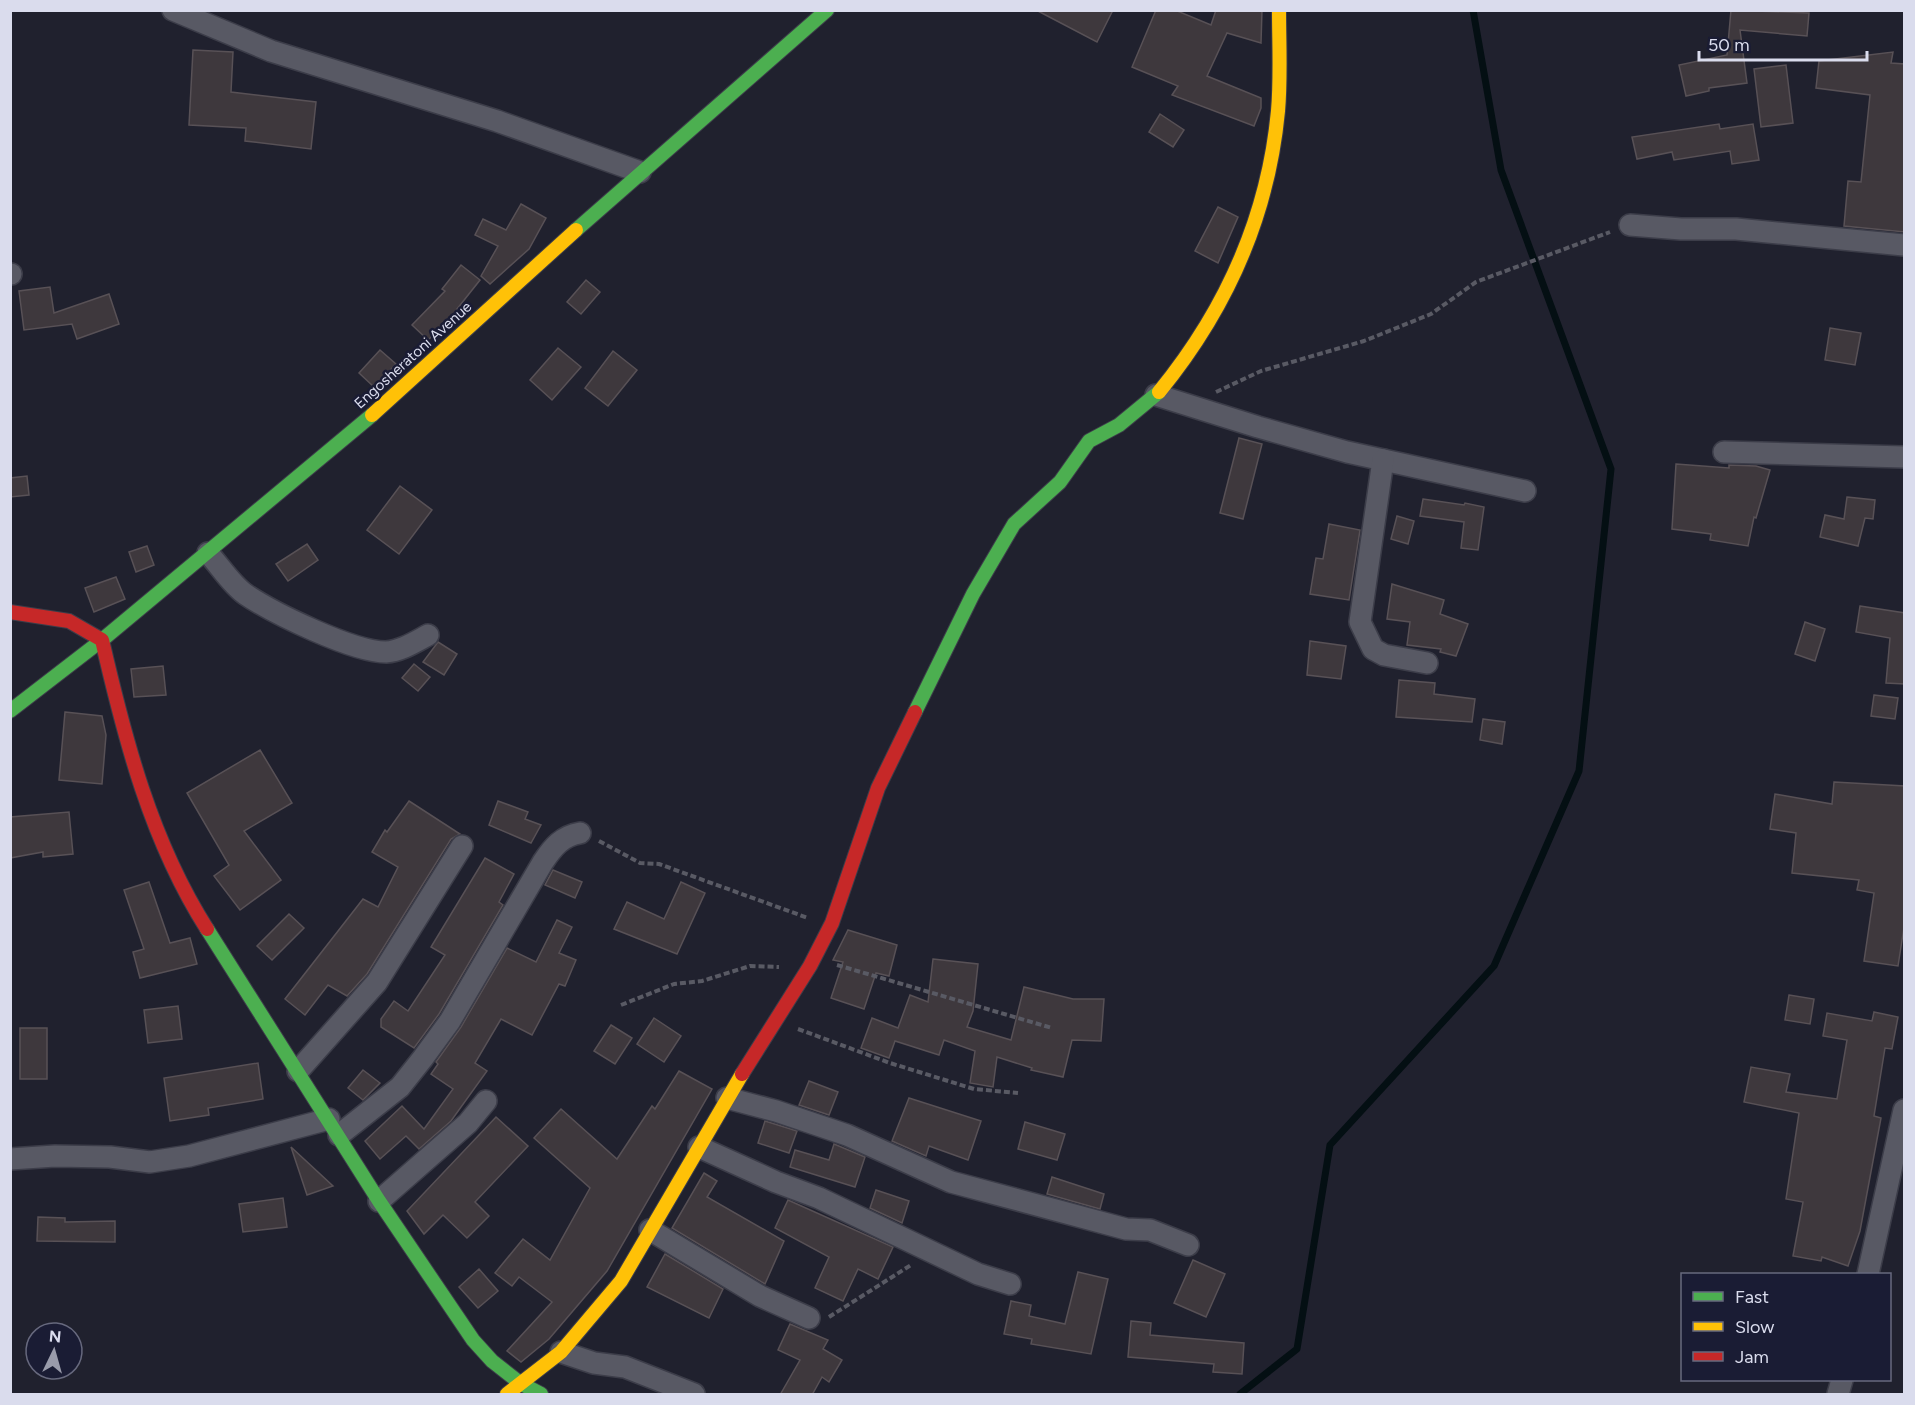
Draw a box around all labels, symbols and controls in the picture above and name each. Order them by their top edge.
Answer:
scale bar [1699,24,1867,62]
text: 50 m [1708,34,1750,56]
street label: Engosheratoni Avenue [351,298,475,412]
legend [1681,1273,1891,1381]
text: Fast [1735,1286,1769,1308]
text: Slow [1735,1316,1774,1338]
north arrow [24,1321,84,1381]
text: N [48,1327,62,1347]
text: Jam [1735,1346,1769,1368]

